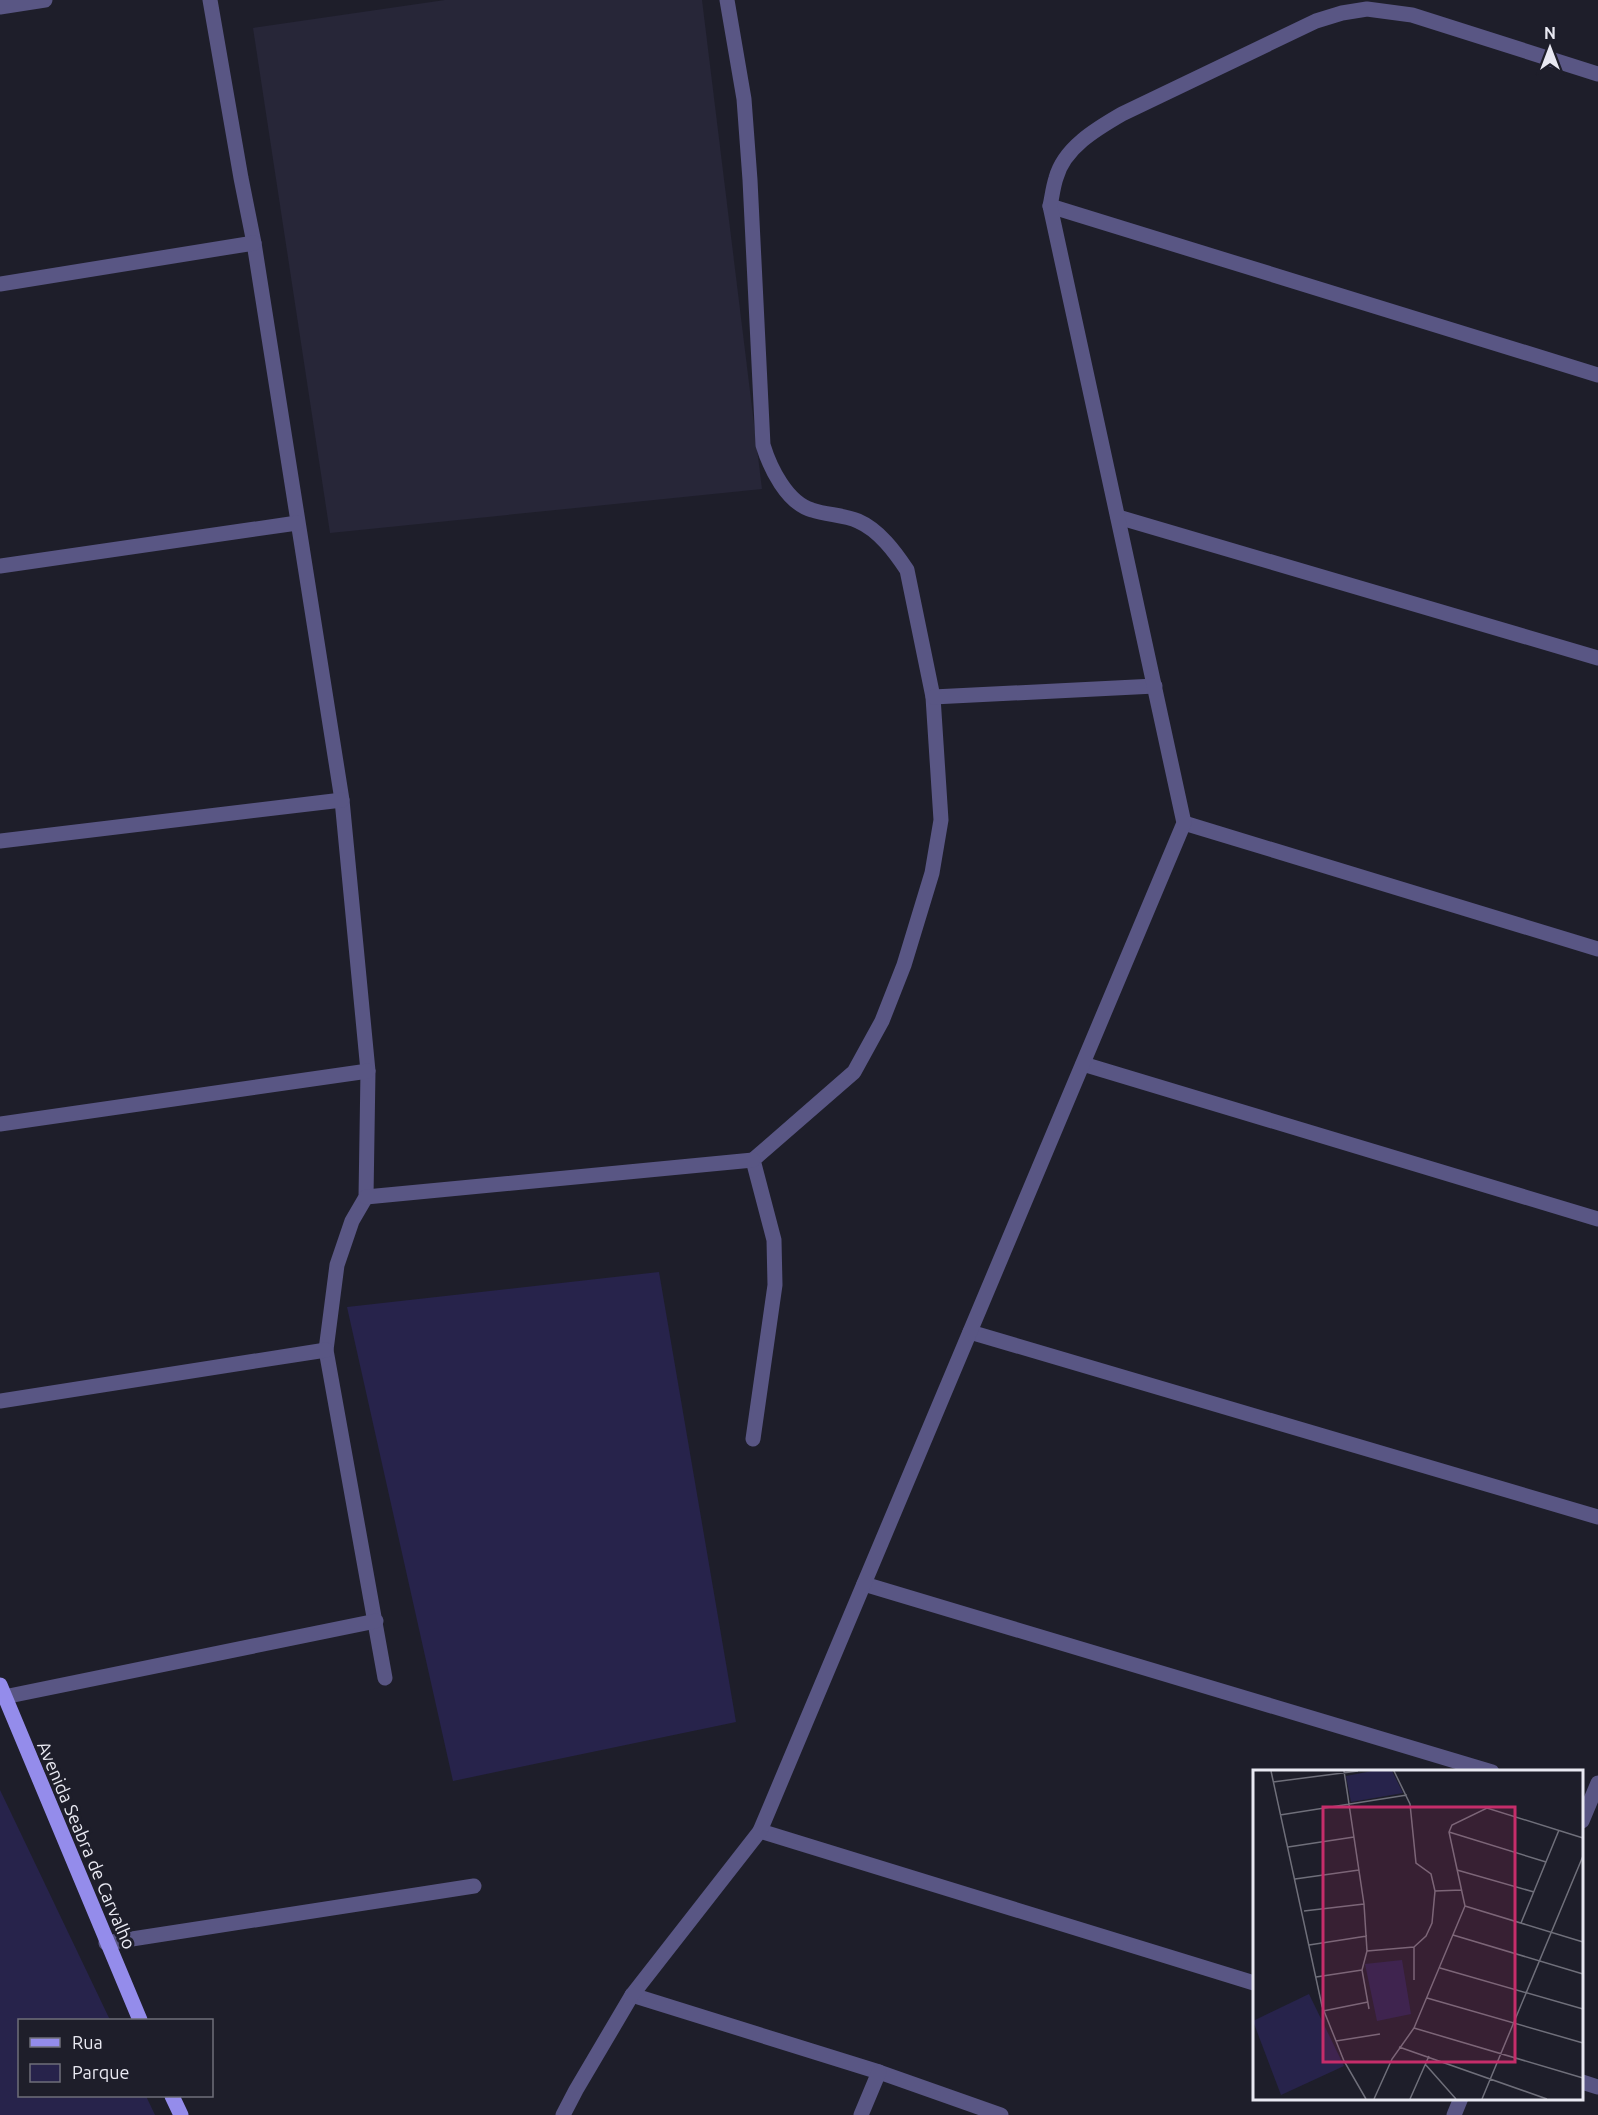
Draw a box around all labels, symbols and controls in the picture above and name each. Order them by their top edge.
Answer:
north arrow [1520,18,1580,78]
text: N [1544,24,1556,42]
street label: Avenida Seabra de Carvalho [34,1738,140,1952]
inset map [1253,1770,1583,2100]
legend [18,2019,213,2097]
text: Rua [72,2032,103,2052]
text: Parque [72,2062,129,2082]

